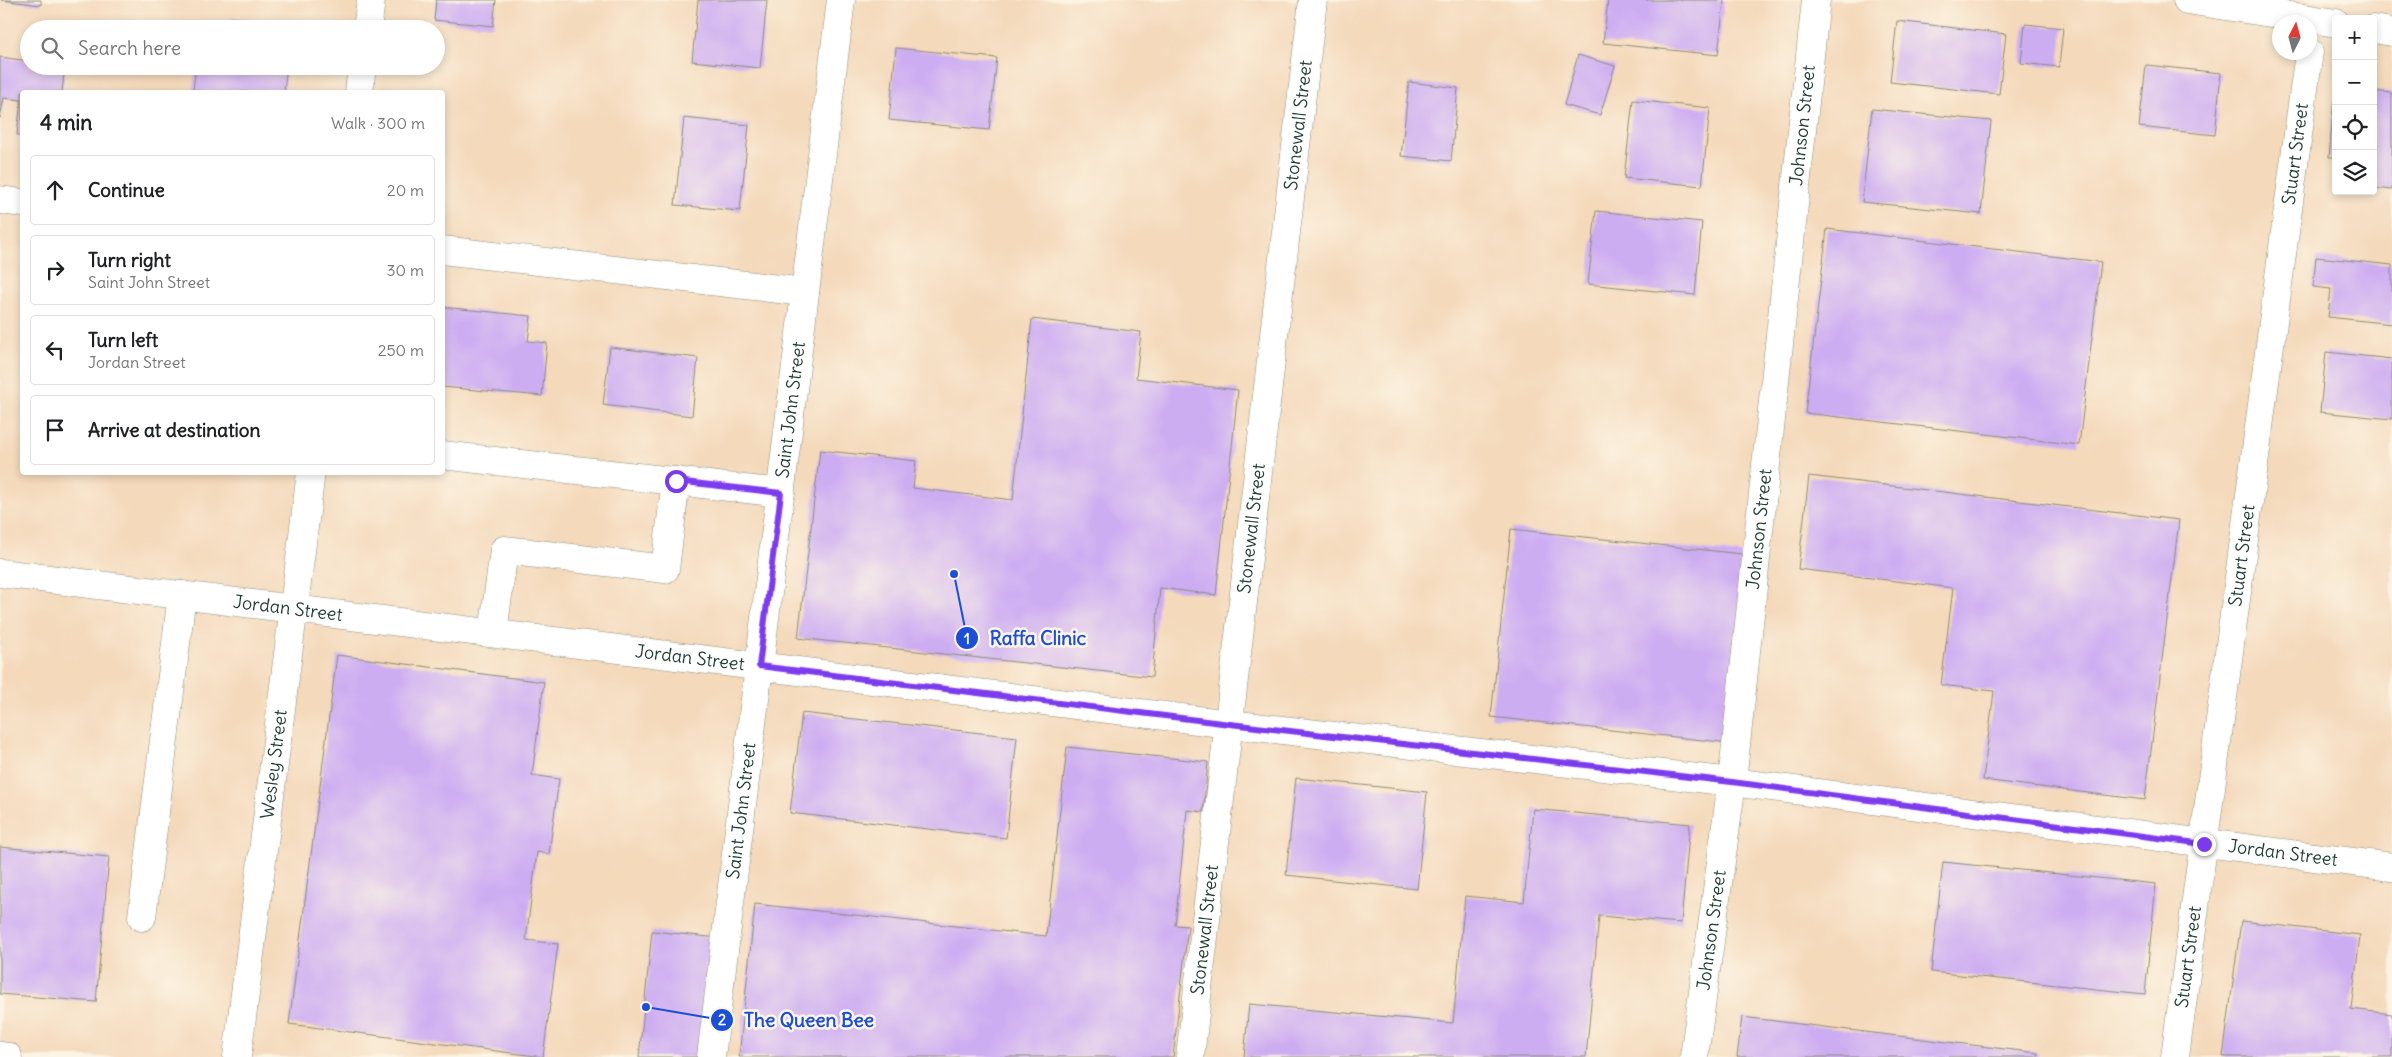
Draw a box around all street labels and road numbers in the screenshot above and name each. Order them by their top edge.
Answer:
street label: Stonewall Street [1279,59,1317,192]
street label: Johnson Street [1784,64,1820,187]
street label: Stuart Street [2277,102,2313,206]
street label: Saint John Street [770,340,810,479]
street label: Stonewall Street [1232,462,1270,595]
street label: Johnson Street [1741,468,1777,590]
street label: Stuart Street [2223,503,2260,608]
street label: Jordan Street [232,590,344,626]
street label: Jordan Street [634,639,746,675]
street label: Wesley Street [255,708,292,820]
street label: Saint John Street [721,741,761,880]
street label: Jordan Street [2227,834,2339,871]
street label: Stonewall Street [1185,863,1223,996]
street label: Johnson Street [1691,869,1731,992]
street label: Stuart Street [2170,905,2206,1009]

